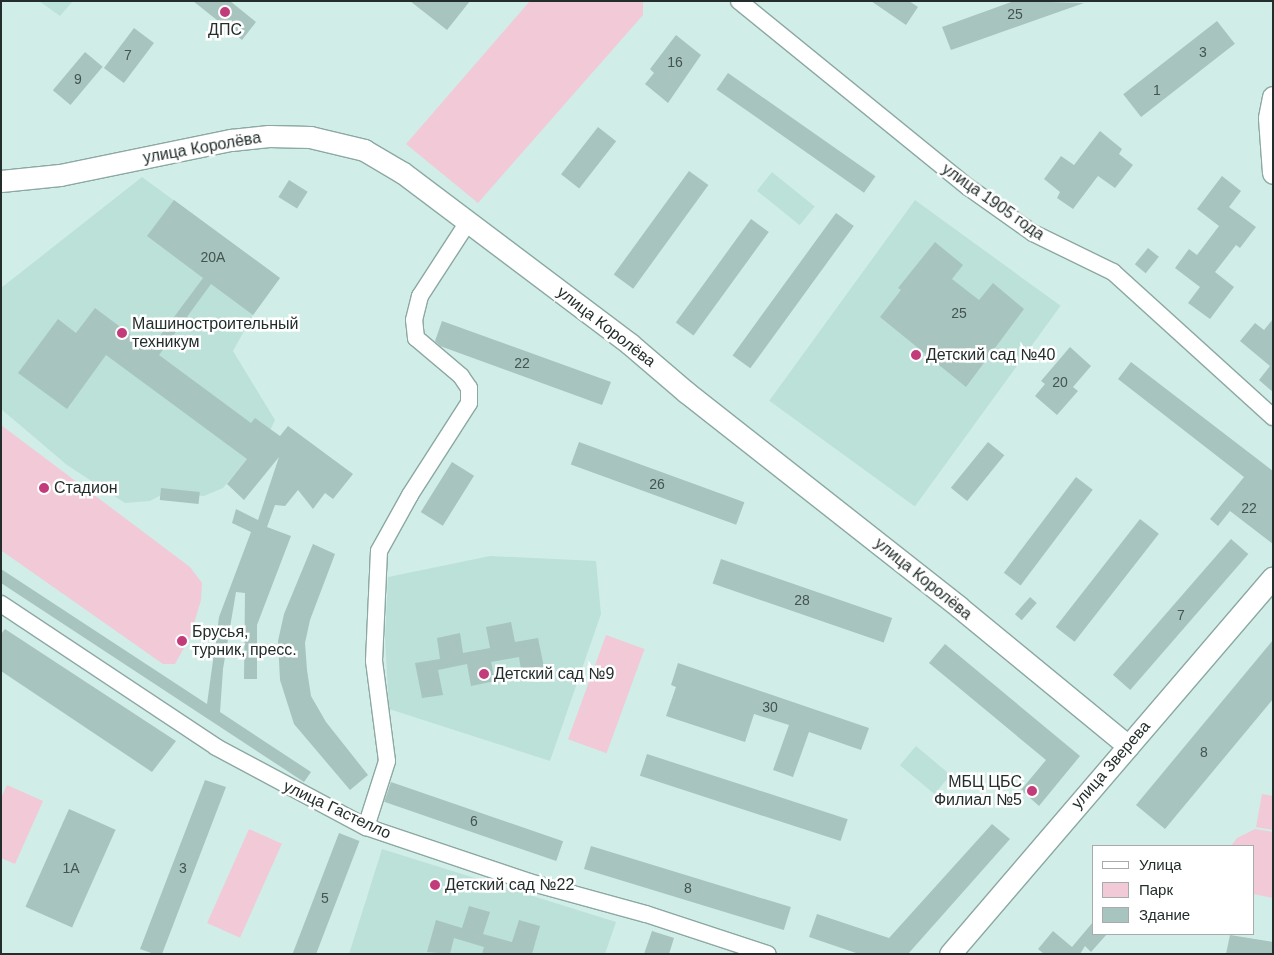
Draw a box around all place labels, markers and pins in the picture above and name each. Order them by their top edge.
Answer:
marker: ДПС [219,6,231,18]
place label: ДПС [208,20,242,40]
place label: Машиностроительный техникум [132,314,298,352]
marker: Машиностроительный техникум [116,327,128,339]
place label: Детский сад №40 [926,345,1055,365]
marker: Детский сад №40 [910,349,922,361]
place label: Стадион [54,478,118,498]
marker: Стадион [38,482,50,494]
place label: Брусья, турник, пресс. [192,622,297,660]
marker: Брусья, турник, пресс. [176,635,188,647]
place label: Детский сад №9 [494,664,614,684]
marker: Детский сад №9 [478,668,490,680]
place label: МБЦ ЦБС Филиал №5 [934,772,1022,810]
marker: МБЦ ЦБС Филиал №5 [1026,785,1038,797]
place label: Детский сад №22 [445,875,574,895]
marker: Детский сад №22 [429,879,441,891]

